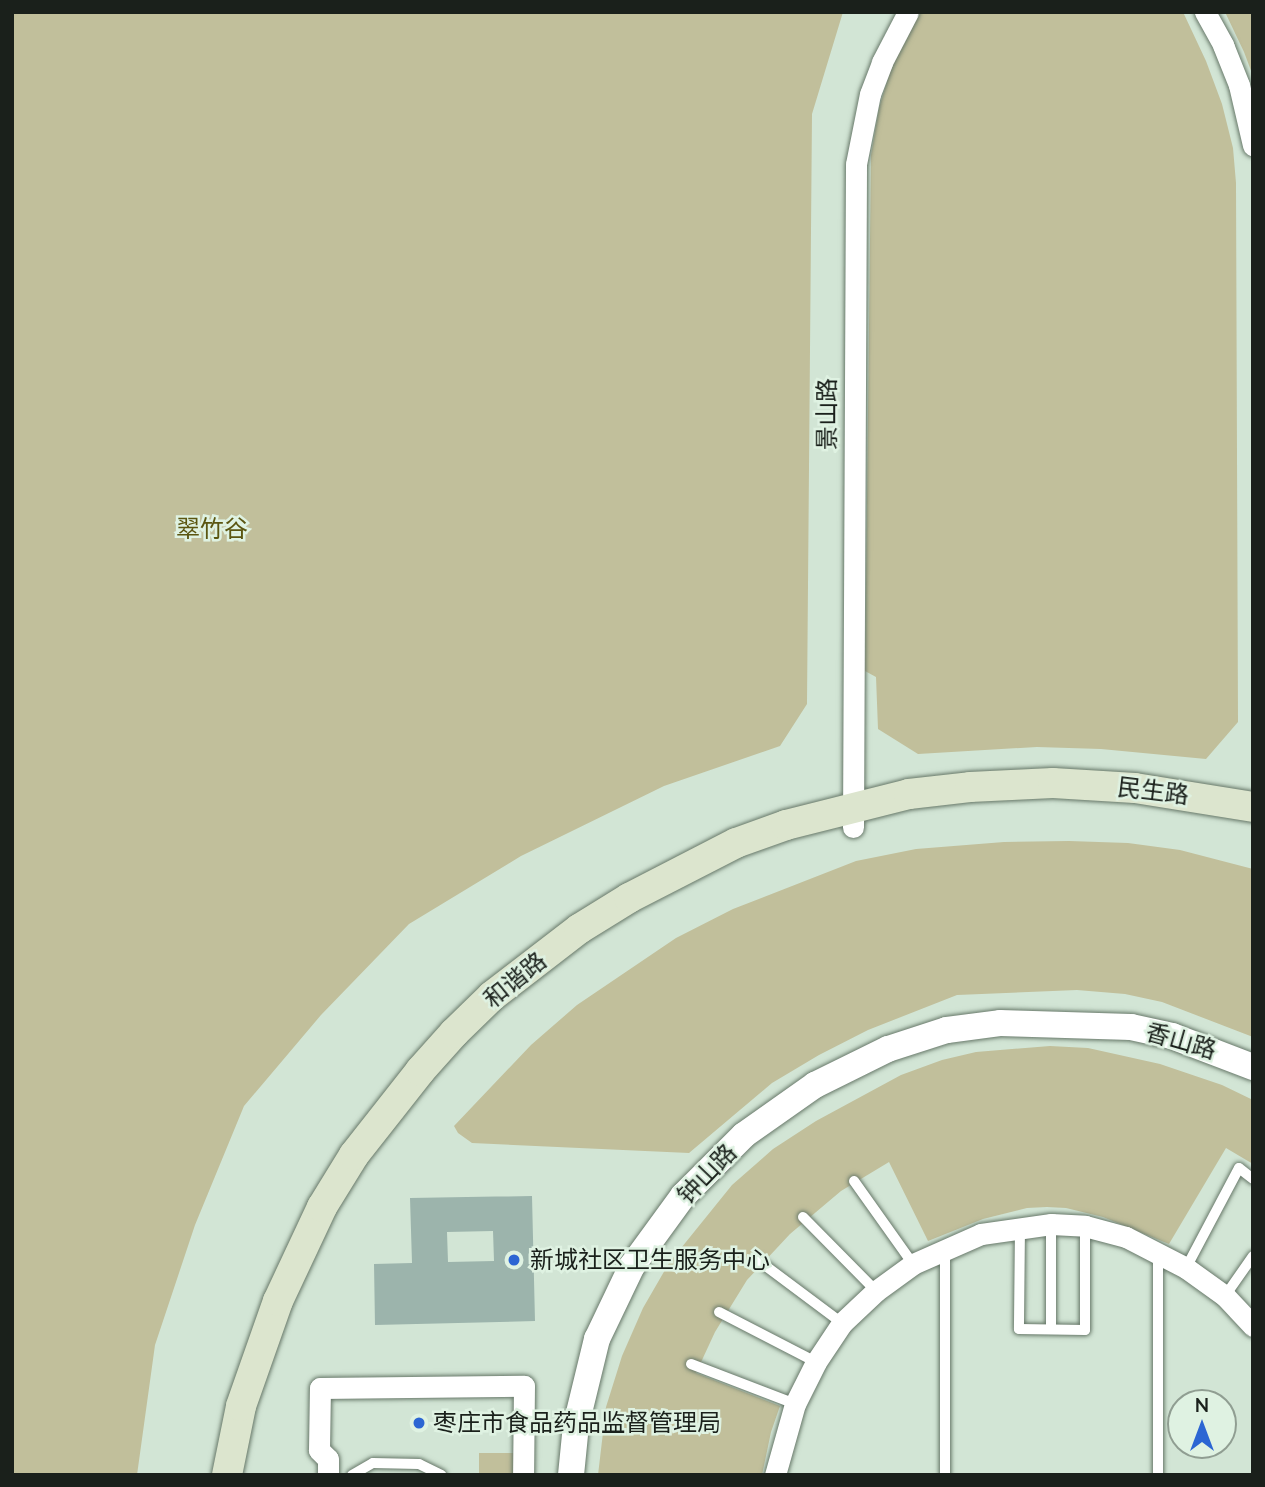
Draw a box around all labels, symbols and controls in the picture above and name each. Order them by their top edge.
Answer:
street label: 景山路 [813,378,841,450]
park label: 翠竹谷 [176,515,248,543]
street label: 民生路 [1116,772,1190,810]
street label: 和谐路 [478,946,552,1014]
street label: 香山路 [1142,1017,1220,1065]
street label: 钟山路 [672,1138,742,1210]
place label: 新城社区卫生服务中心 [530,1246,770,1274]
marker: 新城社区卫生服务中心 [504,1250,524,1270]
north arrow [1167,1389,1237,1459]
text: N [1195,1393,1209,1417]
place label: 枣庄市食品药品监督管理局 [433,1409,721,1437]
marker: 枣庄市食品药品监督管理局 [411,1415,427,1431]

